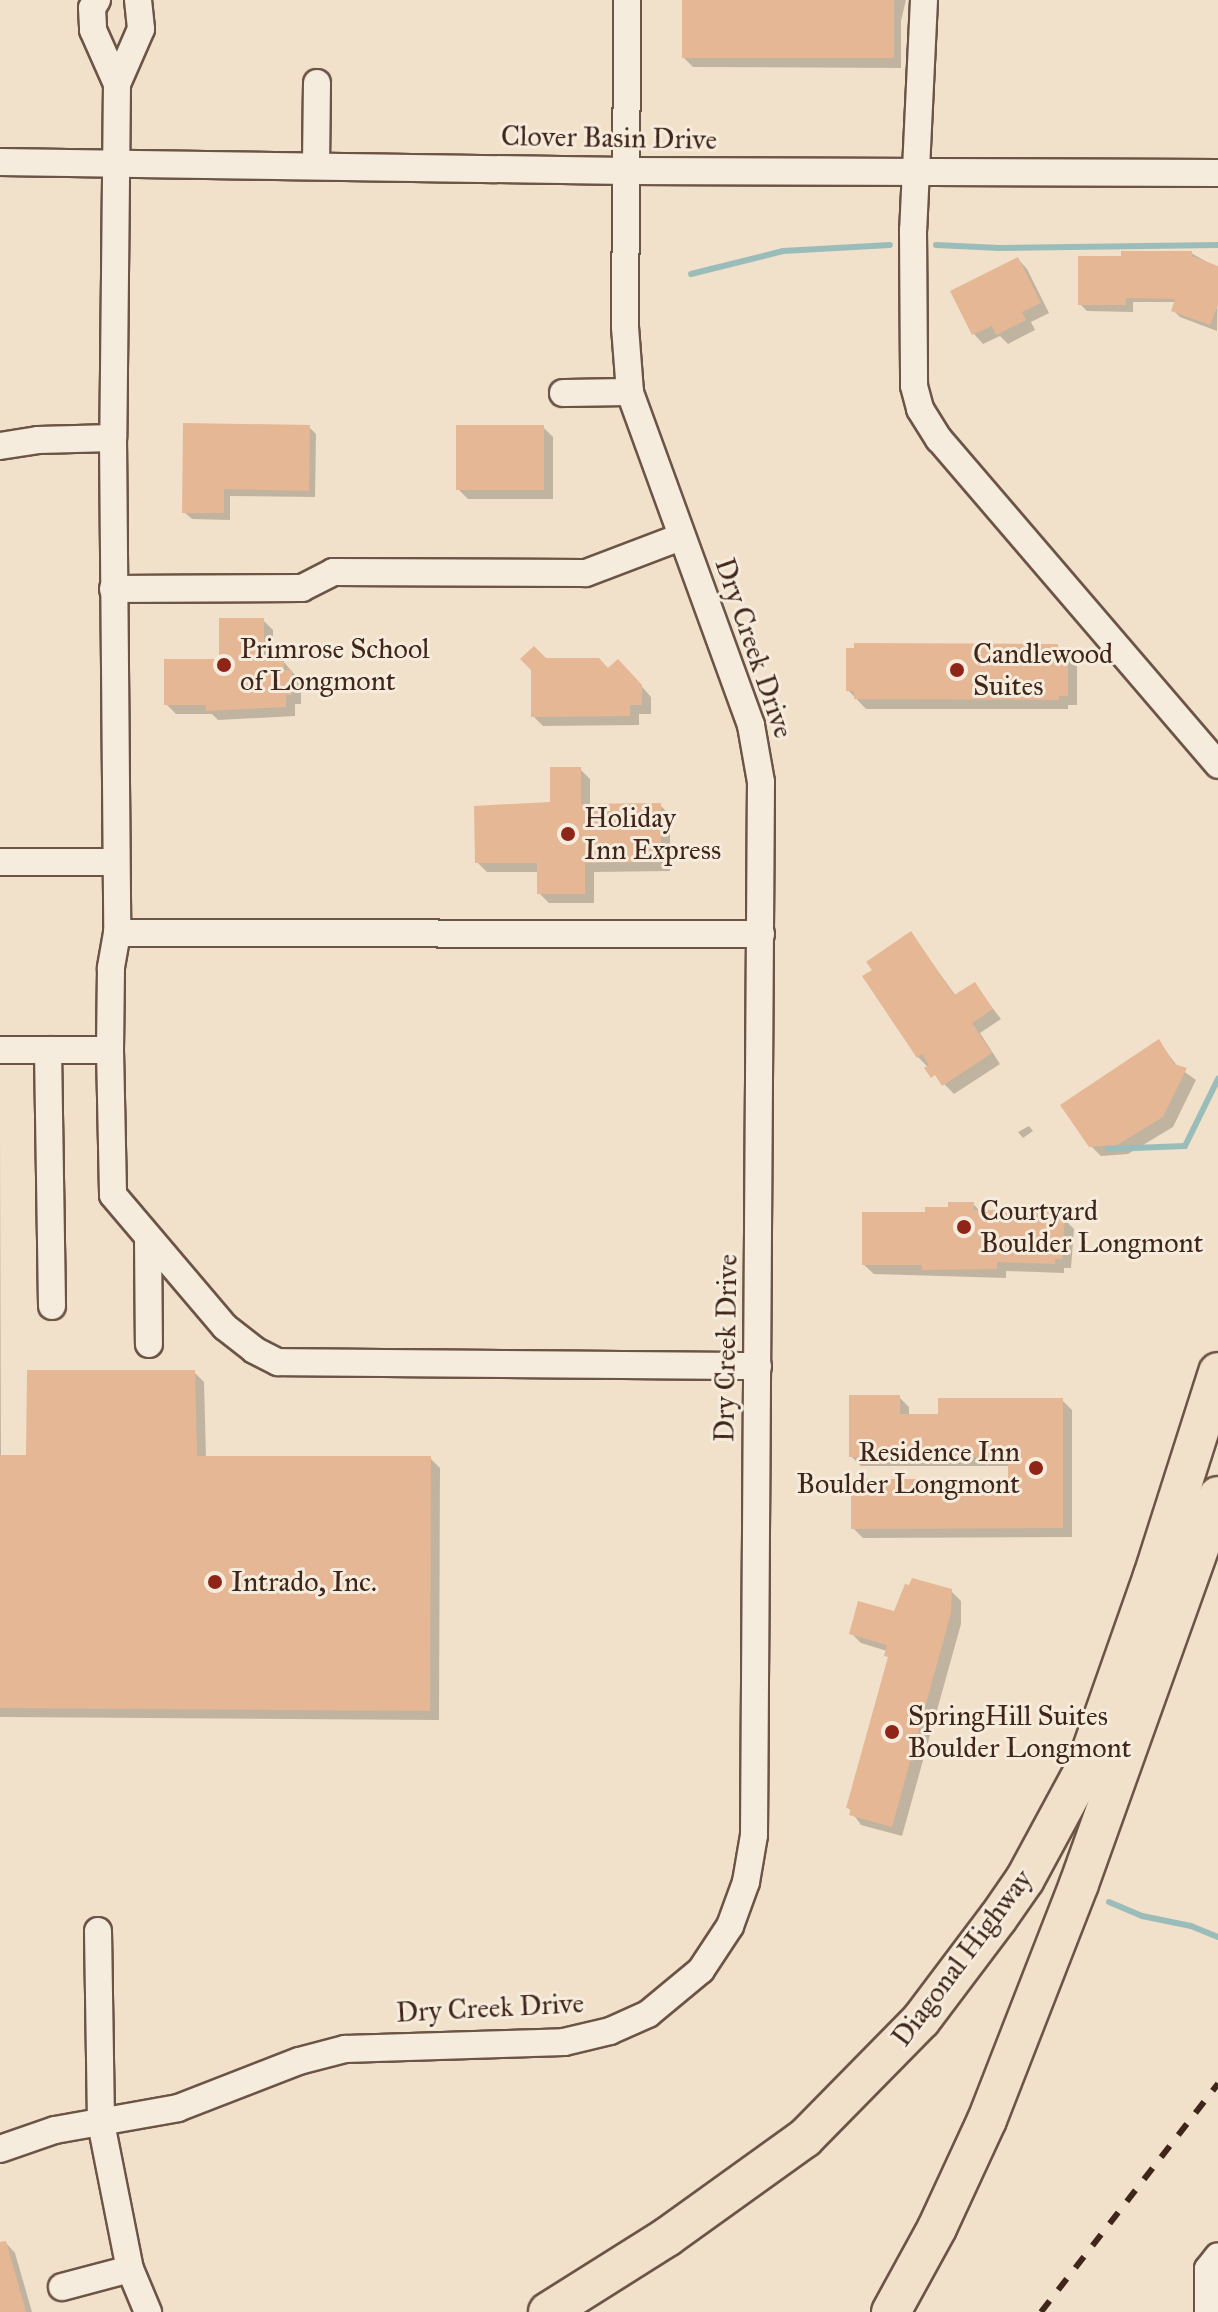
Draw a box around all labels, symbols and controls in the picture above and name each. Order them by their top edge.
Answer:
street label: Clover Basin Drive [501,119,717,157]
street label: Dry Creek Drive [707,554,801,742]
place label: Primrose School of Longmont [240,632,430,698]
place label: Candlewood Suites [973,637,1113,703]
marker: Primrose School of Longmont [215,656,233,674]
marker: Candlewood Suites [948,661,966,679]
place label: Holiday Inn Express [584,801,721,867]
marker: Holiday Inn Express [559,825,577,843]
place label: Courtyard Boulder Longmont [980,1194,1203,1260]
marker: Courtyard Boulder Longmont [955,1218,973,1236]
street label: Dry Creek Drive [708,1254,744,1442]
place label: Residence Inn Boulder Longmont [797,1435,1020,1501]
marker: Residence Inn Boulder Longmont [1027,1459,1045,1477]
place label: Intrado, Inc. [231,1565,377,1599]
marker: Intrado, Inc. [206,1573,224,1591]
place label: SpringHill Suites Boulder Longmont [908,1699,1131,1765]
marker: SpringHill Suites Boulder Longmont [883,1723,901,1741]
street label: Diagonal Highway [885,1863,1039,2053]
street label: Dry Creek Drive [395,1986,585,2030]

